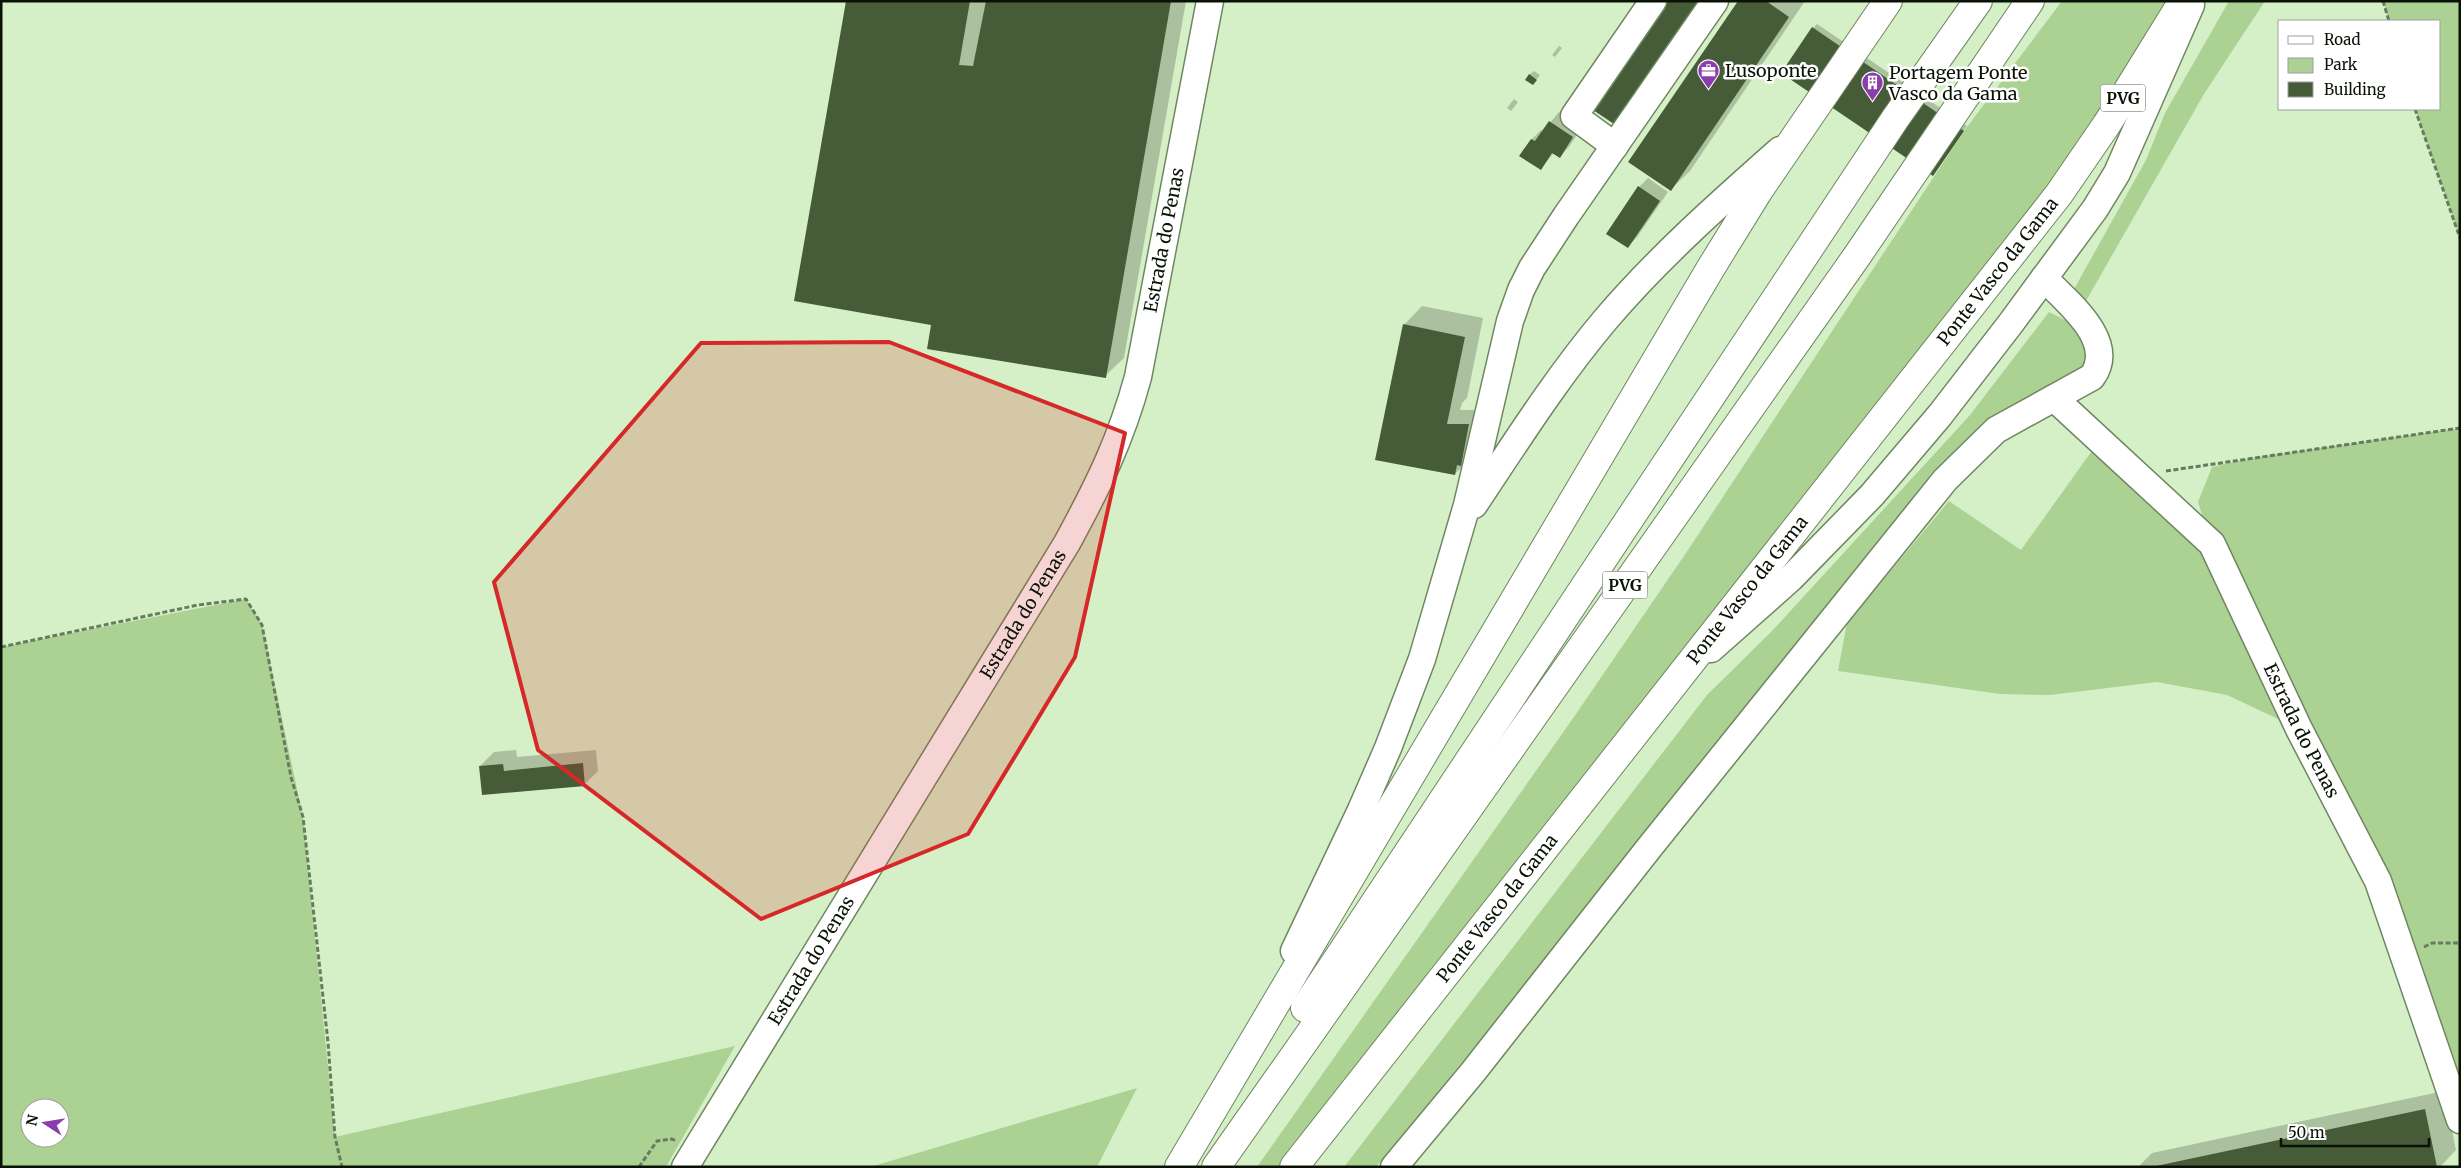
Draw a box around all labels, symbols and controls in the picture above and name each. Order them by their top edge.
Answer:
legend [2278,20,2441,110]
text: Road [2324,30,2360,49]
text: Park [2324,55,2358,74]
office icon: Lusoponte [1697,59,1721,90]
place label: Lusoponte [1725,59,1816,82]
place label: Portagem Ponte Vasco da Gama [1888,61,2027,105]
building icon: Portagem Ponte Vasco da Gama [1861,71,1885,102]
text: Building [2324,80,2386,99]
road number: PVG [2100,85,2146,112]
street label: Estrada do Penas [1139,165,1189,315]
street label: Ponte Vasco da Gama [1932,192,2063,350]
street label: Ponte Vasco da Gama [1682,511,1813,668]
street label: Estrada do Penas [975,545,1071,683]
road number: PVG [1602,572,1648,598]
street label: Estrada do Penas [2259,659,2345,802]
street label: Ponte Vasco da Gama [1432,829,1563,987]
street label: Estrada do Penas [763,891,859,1029]
north arrow [20,1098,70,1148]
text: N [22,1113,42,1128]
scale bar [2281,1116,2428,1148]
text: 50 m [2288,1123,2325,1142]

